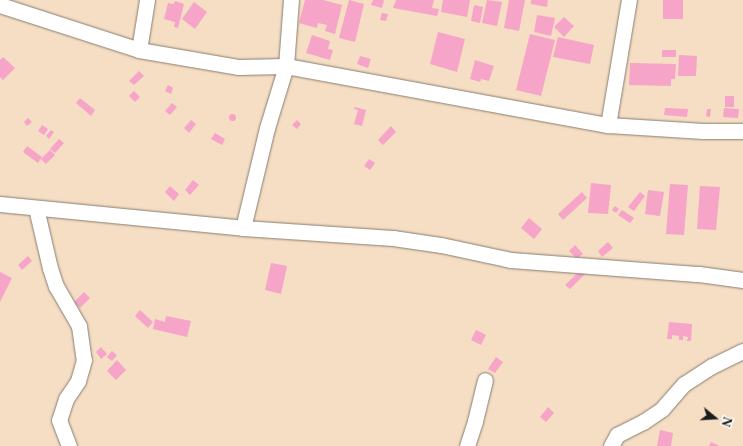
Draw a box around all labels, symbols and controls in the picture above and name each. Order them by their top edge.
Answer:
north arrow [695,398,735,438]
text: N [718,415,735,428]

